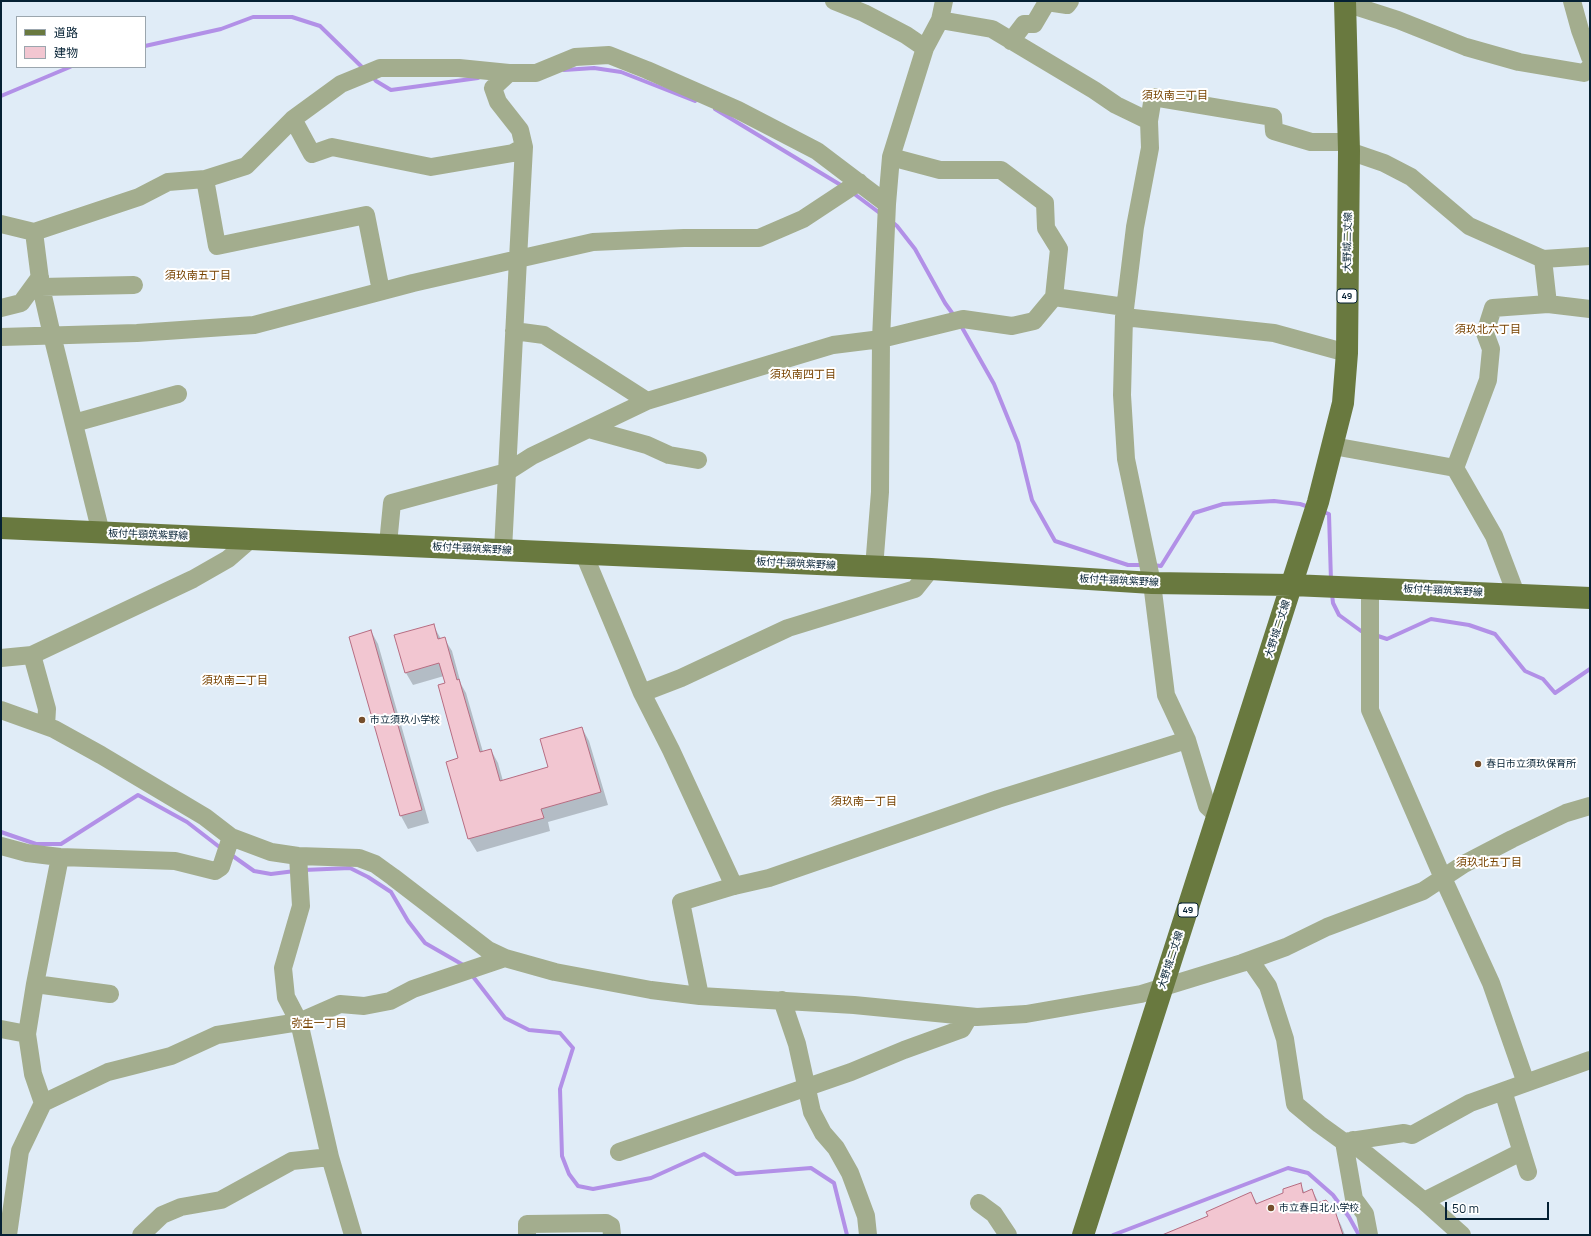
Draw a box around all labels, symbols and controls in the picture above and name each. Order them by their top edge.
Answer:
legend [16,16,146,68]
text: 道路 [54,24,78,41]
text: 建物 [54,44,78,61]
district label: 須玖南三丁目 [1142,89,1208,103]
street label: 大野城二丈線 [1341,212,1355,272]
district label: 須玖南五丁目 [165,269,231,283]
road number: 49 [1337,289,1357,303]
district label: 須玖北六丁目 [1455,323,1521,337]
district label: 須玖南四丁目 [770,368,836,382]
street label: 板付牛頸筑紫野線 [108,528,188,542]
street label: 板付牛頸筑紫野線 [432,541,512,557]
street label: 板付牛頸筑紫野線 [756,556,836,572]
street label: 板付牛頸筑紫野線 [1079,573,1159,589]
street label: 板付牛頸筑紫野線 [1403,583,1483,599]
street label: 大野城二丈線 [1263,599,1293,659]
district label: 須玖南二丁目 [202,674,268,688]
place label: 市立須玖小学校 [370,714,440,726]
marker: 市立須玖小学校 [357,715,367,725]
place label: 春日市立須玖保育所 [1486,758,1576,770]
marker: 春日市立須玖保育所 [1473,759,1483,769]
district label: 須玖南一丁目 [831,795,897,809]
district label: 須玖北五丁目 [1456,856,1522,870]
road number: 49 [1178,903,1198,917]
street label: 大野城二丈線 [1156,930,1186,990]
district label: 弥生一丁目 [292,1017,346,1031]
scale bar [1447,1194,1551,1220]
text: 50 m [1452,1200,1479,1217]
place label: 市立春日北小学校 [1279,1202,1359,1214]
marker: 市立春日北小学校 [1266,1203,1276,1213]

